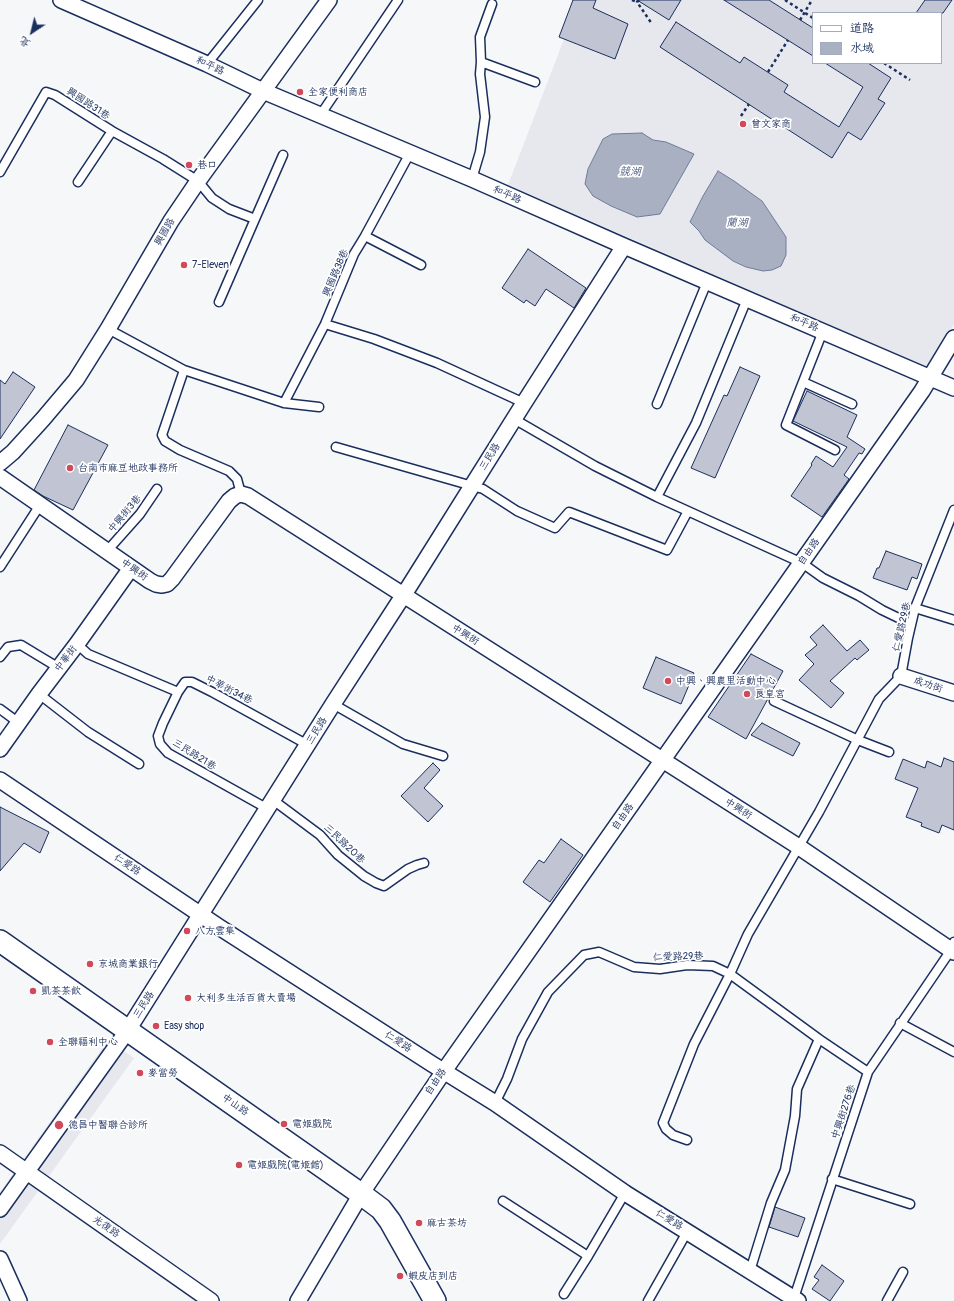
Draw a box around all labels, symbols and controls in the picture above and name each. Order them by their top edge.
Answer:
north arrow [12,12,52,52]
legend [812,12,942,64]
text: 道路 [850,21,874,36]
text: 北 [17,34,33,51]
text: 水域 [850,41,874,56]
street label: 和平路 [194,54,226,78]
street label: 興國路31巷 [64,85,112,123]
place label: 全家便利商店 [308,86,368,98]
marker: 全家便利商店 [295,87,305,97]
place label: 曾文家商 [751,118,791,130]
marker: 曾文家商 [738,119,748,129]
place label: 巷口 [197,159,217,171]
marker: 巷口 [184,160,194,170]
water label: 競湖 [619,165,641,179]
street label: 和平路 [491,183,523,207]
street label: 興國路 [152,216,178,248]
water label: 蘭湖 [726,216,748,230]
street label: 興國路38巷 [321,247,351,299]
place label: 7-Eleven [192,259,229,271]
marker: 7-Eleven [179,260,189,270]
street label: 和平路 [788,312,820,334]
street label: 三民路 [477,441,503,473]
place label: 台南市麻豆地政事務所 [78,462,178,474]
marker: 台南市麻豆地政事務所 [65,463,75,473]
street label: 中興街3巷 [106,493,144,535]
street label: 自由路 [795,536,823,568]
street label: 中興街 [118,556,150,584]
street label: 仁愛路29巷 [890,601,914,653]
street label: 中興街 [449,622,481,648]
street label: 中華街 [52,643,80,675]
street label: 中華街34巷 [203,673,255,707]
place label: 中興、興農里活動中心 [676,675,776,687]
street label: 成功街 [912,675,944,695]
marker: 中興、興農里活動中心 [663,676,673,686]
place label: 良皇宮 [755,688,785,700]
marker: 良皇宮 [742,689,752,699]
street label: 三民路 [304,715,330,747]
street label: 三民路21巷 [170,737,218,773]
street label: 中興街 [722,796,754,822]
street label: 自由路 [609,801,637,833]
street label: 三民路20巷 [321,822,367,866]
street label: 仁愛路 [111,852,143,878]
place label: 八方雲集 [195,925,235,937]
marker: 八方雲集 [182,926,192,936]
street label: 仁愛路29巷 [652,950,704,964]
place label: 京城商業銀行 [98,958,158,970]
marker: 京城商業銀行 [85,959,95,969]
place label: 凱茶茶飲 [41,985,81,997]
marker: 凱茶茶飲 [28,986,38,996]
street label: 三民路 [131,989,157,1021]
place label: 大利多生活百貨大賣場 [196,992,296,1004]
marker: 大利多生活百貨大賣場 [183,993,193,1003]
place label: Easy shop [164,1020,204,1032]
marker: Easy shop [151,1021,161,1031]
street label: 仁愛路 [382,1029,414,1055]
place label: 全聯福利中心 [58,1036,118,1048]
marker: 全聯福利中心 [45,1037,55,1047]
street label: 自由路 [423,1066,449,1098]
place label: 麥當勞 [148,1067,178,1079]
marker: 麥當勞 [135,1068,145,1078]
street label: 中興街276巷 [830,1083,858,1141]
street label: 中山路 [219,1091,251,1119]
place label: 電姬戲院 [292,1118,332,1130]
marker: 德昌中醫聯合診所 [53,1119,65,1131]
place label: 德昌中醫聯合診所 [68,1119,148,1131]
marker: 電姬戲院 [279,1119,289,1129]
place label: 電姬戲院(電姬館) [247,1159,324,1171]
marker: 電姬戲院(電姬館) [234,1160,244,1170]
street label: 仁愛路 [653,1207,685,1233]
street label: 光復路 [90,1213,122,1241]
place label: 麻古茶坊 [427,1217,467,1229]
marker: 麻古茶坊 [414,1218,424,1228]
place label: 蝦皮店到店 [408,1270,458,1282]
marker: 蝦皮店到店 [395,1271,405,1281]

